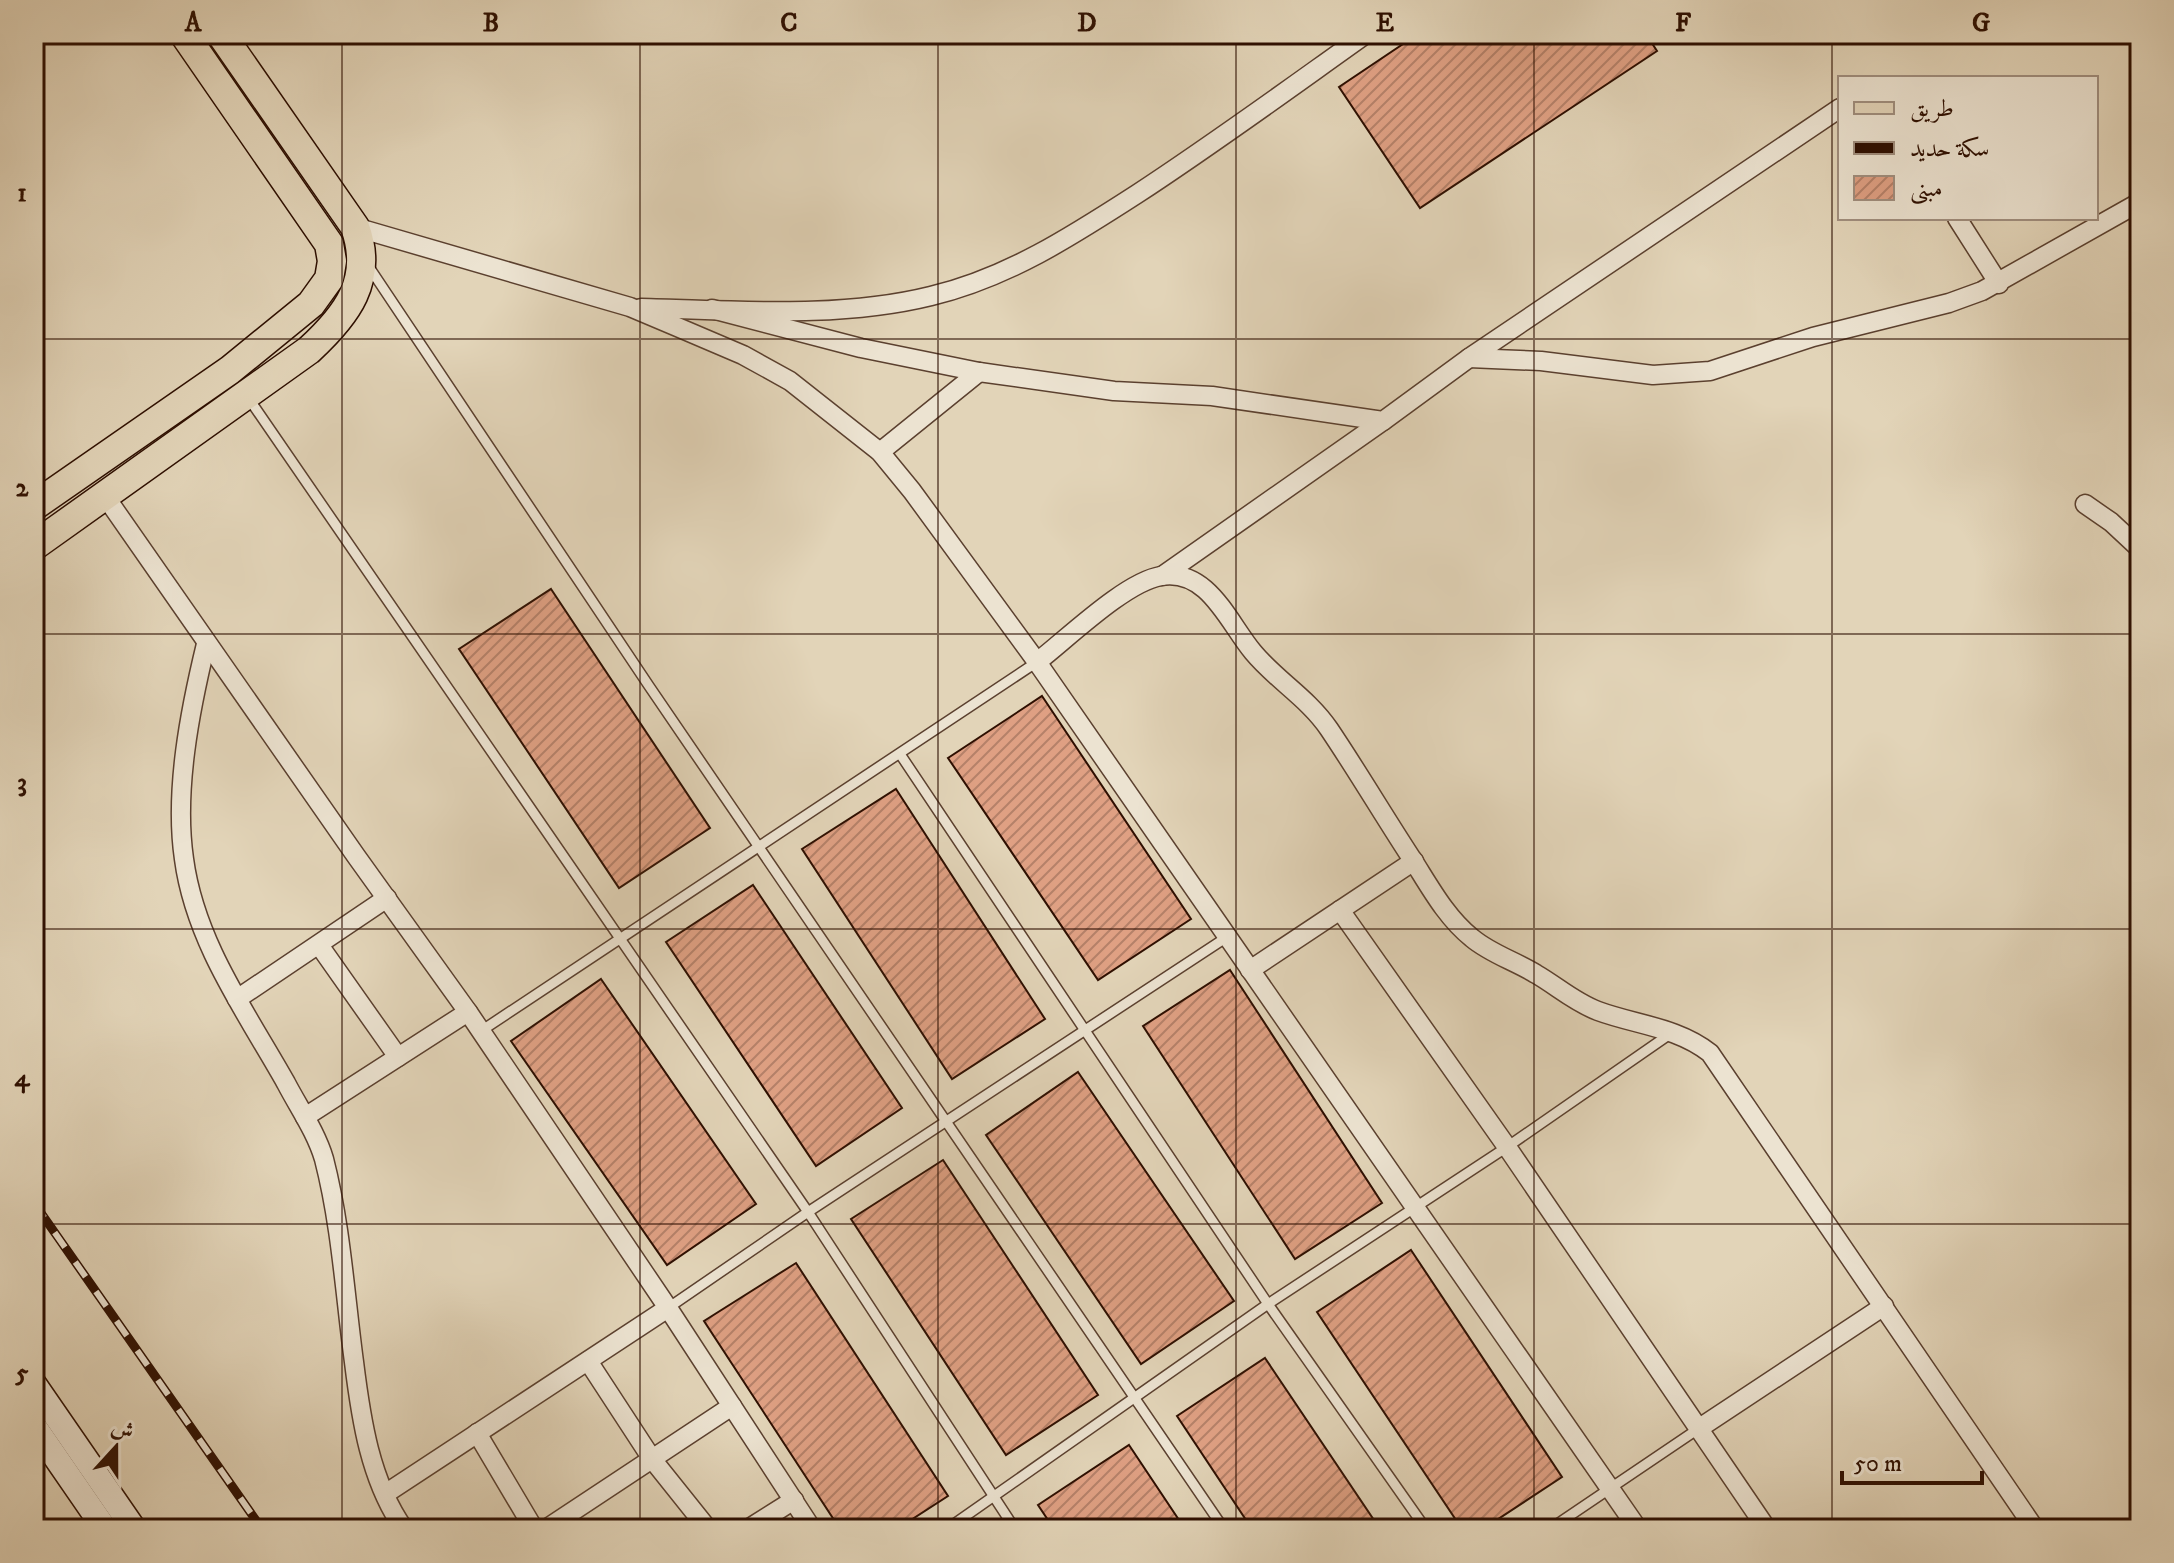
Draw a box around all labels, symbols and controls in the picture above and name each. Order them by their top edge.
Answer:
text: A [184,7,203,40]
text: B [483,7,499,40]
text: C [780,7,798,40]
text: D [1077,7,1097,40]
text: E [1376,7,1394,40]
text: F [1675,7,1692,40]
text: G [1972,7,1990,40]
legend [1838,76,2098,220]
text: طريق [1910,94,1954,124]
text: سكة حديد [1910,134,1989,164]
text: مبنى [1910,174,1943,205]
text: 1 [17,177,27,210]
text: 2 [16,472,30,505]
text: 3 [17,767,27,800]
text: 4 [15,1062,31,1095]
text: 5 [15,1357,29,1390]
north arrow [76,1407,156,1487]
text: ش [108,1413,138,1446]
scale bar [1842,1435,1982,1485]
text: 50 m [1854,1449,1902,1479]

